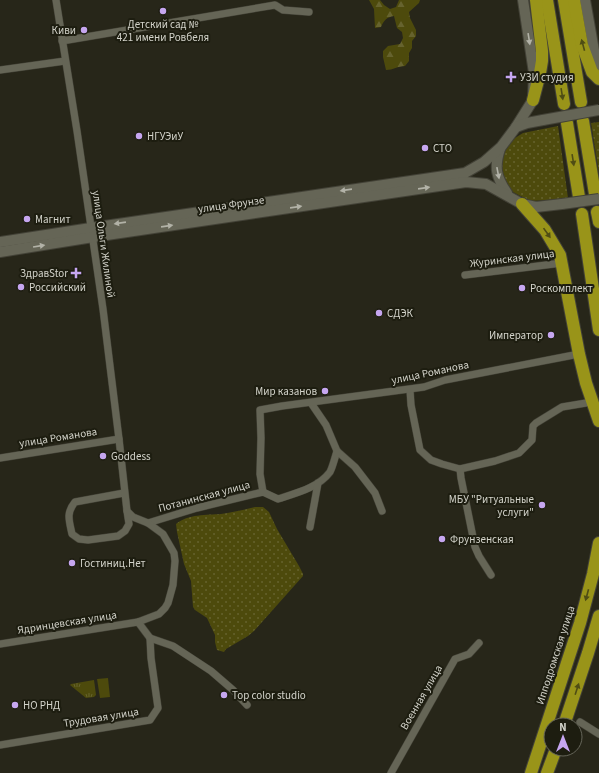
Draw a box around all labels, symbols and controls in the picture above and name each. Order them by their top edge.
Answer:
marker: Детский сад № 421 имени Ровбеля [158,6,168,16]
place label: Детский сад № 421 имени Ровбеля [117,17,209,45]
place label: Киви [52,23,76,38]
marker: Киви [79,25,89,35]
one-way arrow [526,32,532,45]
one-way arrow [579,38,585,51]
place label: УЗИ студия [520,70,574,85]
marker: УЗИ студия [505,71,517,83]
one-way arrow [559,88,565,100]
place label: НГУЭиУ [147,129,184,144]
marker: НГУЭиУ [134,131,144,141]
place label: СТО [433,141,452,156]
marker: СТО [420,143,430,153]
one-way arrow [570,154,576,166]
one-way arrow [495,166,501,179]
one-way arrow [418,185,430,191]
one-way arrow [339,187,352,193]
street label: улица Ольги Жилиной [89,189,118,299]
street label: улица Фрунзе [197,192,266,217]
one-way arrow [289,204,302,210]
place label: Магнит [35,212,71,227]
marker: Магнит [22,214,32,224]
one-way arrow [114,220,127,226]
one-way arrow [161,223,173,229]
one-way arrow [543,228,551,238]
one-way arrow [32,243,45,249]
street label: Журинская улица [469,246,555,271]
place label: ЗдравStor [20,266,68,281]
marker: ЗдравStor [71,268,81,278]
place label: Российский [29,280,86,295]
place label: Роскомплект [530,281,593,296]
marker: Российский [16,282,26,292]
marker: Роскомплект [517,283,527,293]
place label: СДЭК [387,306,414,321]
marker: СДЭК [374,308,384,318]
place label: Император [489,328,543,343]
marker: Император [546,330,556,340]
street label: улица Романова [390,357,470,388]
place label: Мир казанов [255,384,317,399]
marker: Мир казанов [320,386,330,396]
street label: улица Романова [18,424,98,451]
place label: Goddess [111,449,151,464]
marker: Goddess [98,451,108,461]
street label: Потанинская улица [157,477,252,516]
place label: МБУ "Ритуальные услуги" [449,492,535,520]
marker: МБУ "Ритуальные услуги" [537,500,547,510]
place label: Фрунзенская [450,532,514,547]
marker: Фрунзенская [437,534,447,544]
place label: Гостиниц.Нет [80,556,146,571]
marker: Гостиниц.Нет [67,558,77,568]
one-way arrow [584,589,590,601]
street label: Ипподромская улица [532,604,579,706]
street label: Ядринцевская улица [16,607,118,638]
street label: Военная улица [397,662,446,732]
one-way arrow [574,683,580,695]
place label: Top color studio [232,688,306,703]
marker: Top color studio [219,690,229,700]
place label: НО РНД [23,698,60,713]
marker: НО РНД [10,700,20,710]
street label: Трудовая улица [62,704,140,731]
north arrow [543,717,583,757]
text: N [559,720,567,735]

